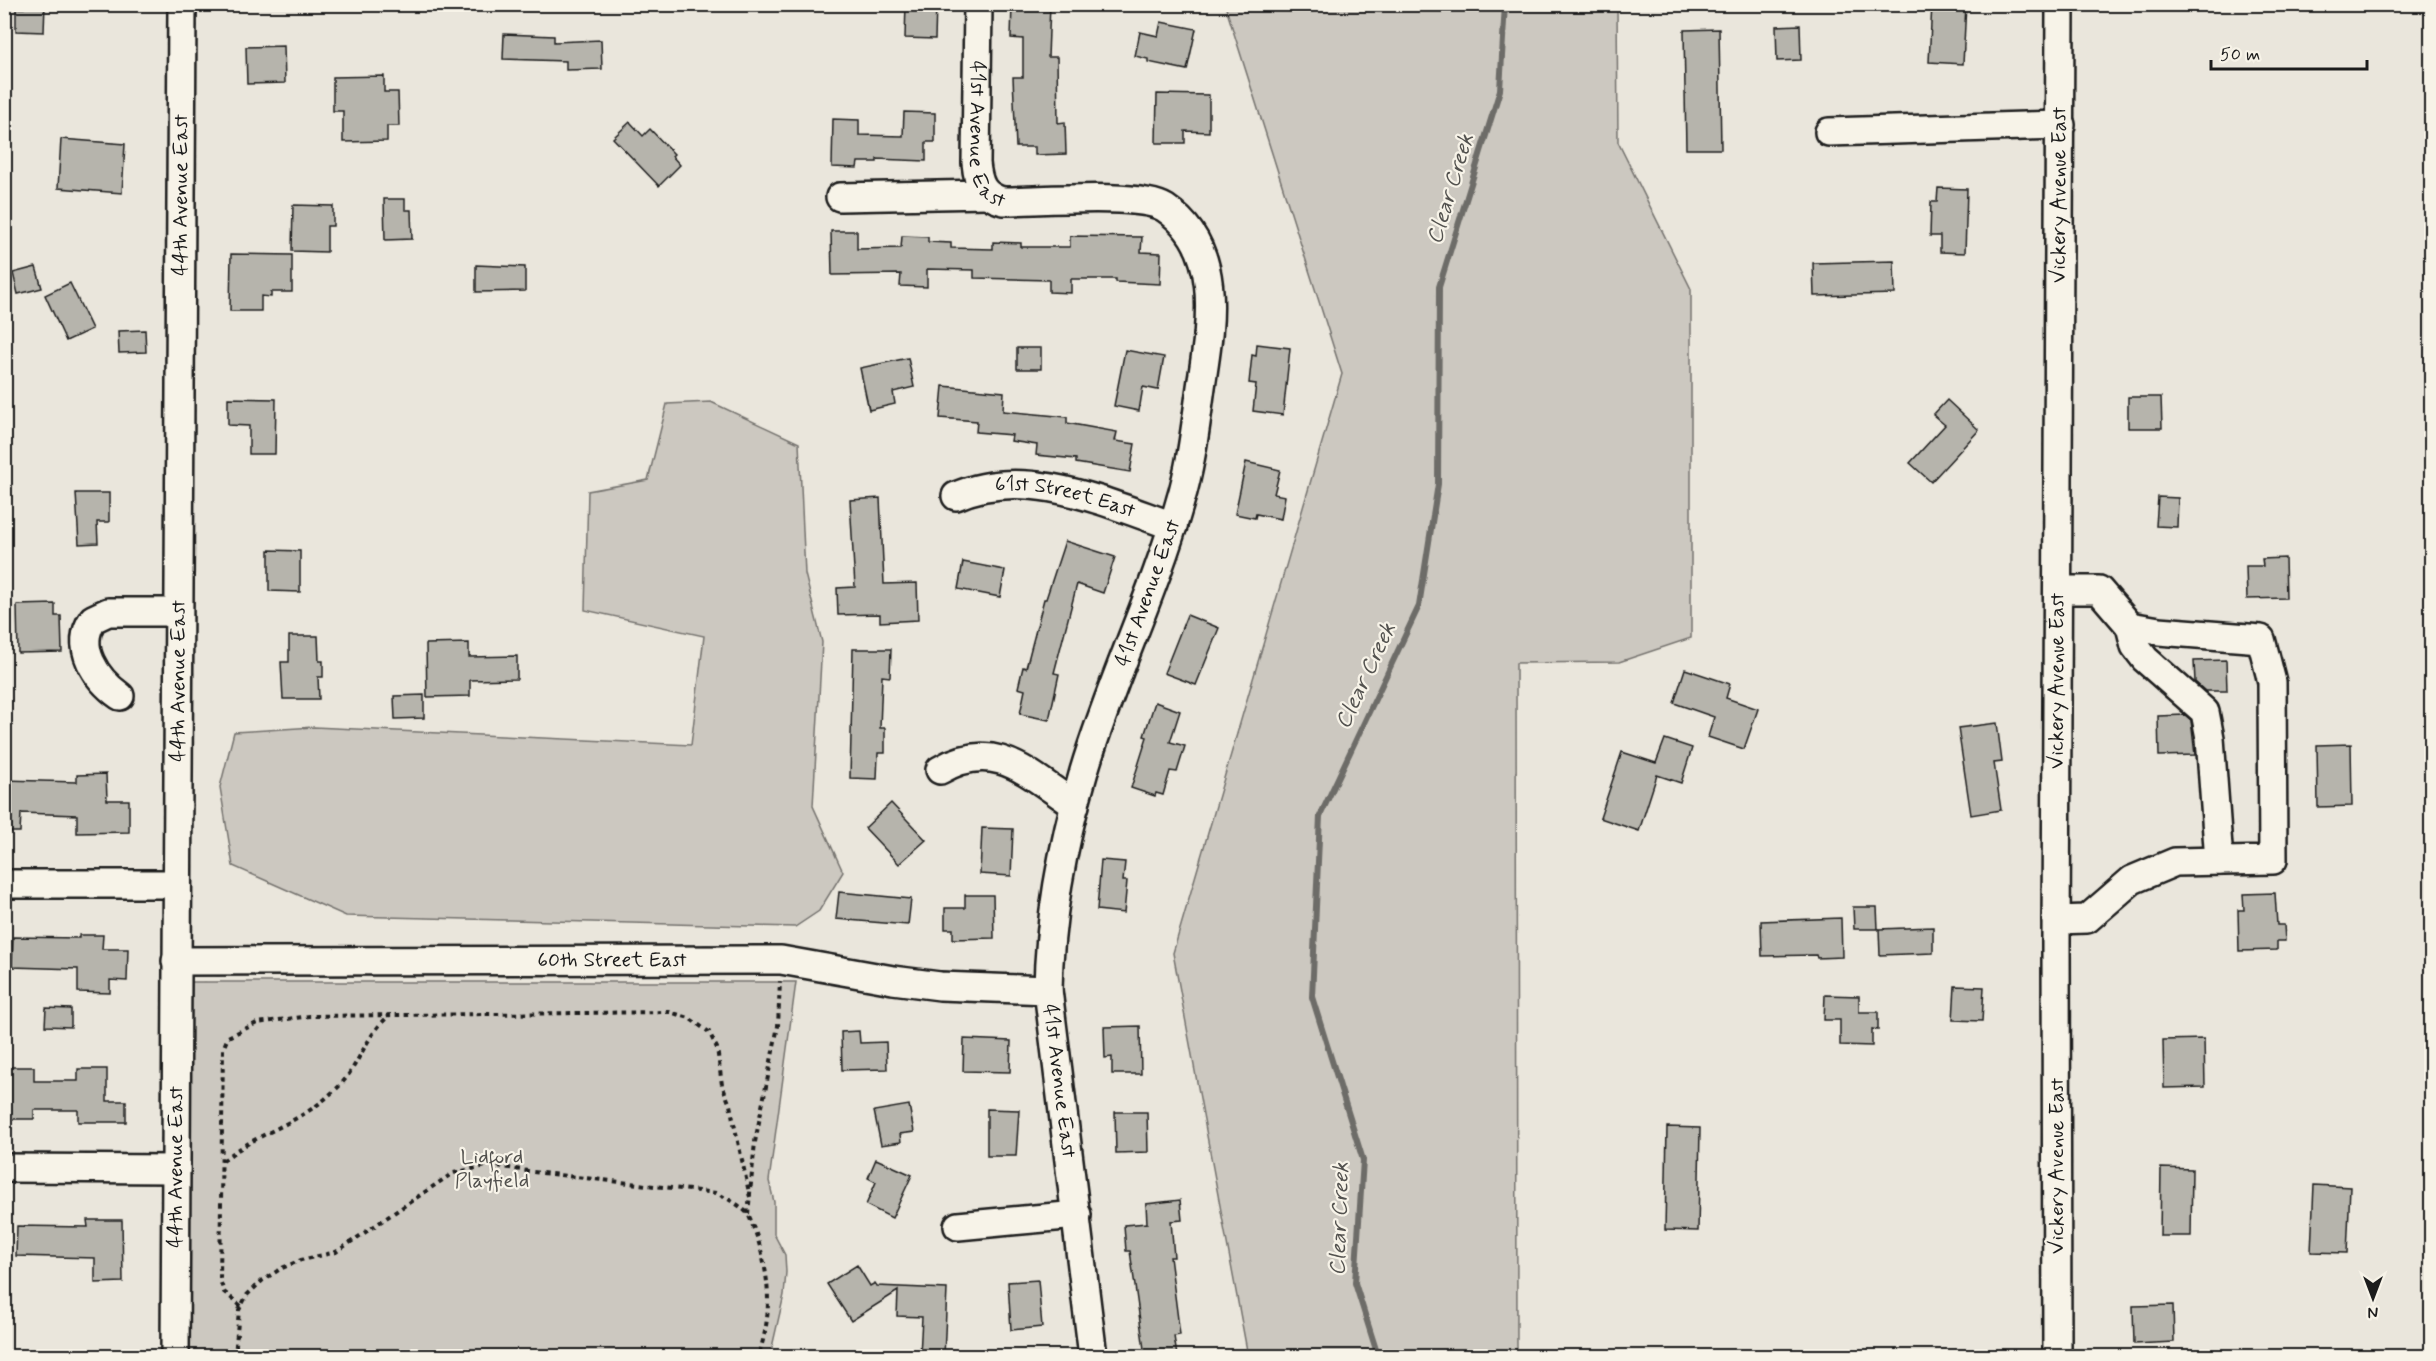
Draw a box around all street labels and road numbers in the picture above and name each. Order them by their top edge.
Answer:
street label: 41st Avenue East [962,60,1010,215]
street label: Vickery Avenue East [2045,106,2074,283]
street label: 44th Avenue East [167,113,195,276]
street label: 61st Street East [994,470,1139,525]
street label: 41st Avenue East [1108,515,1188,671]
street label: Vickery Avenue East [2043,592,2071,769]
street label: 44th Avenue East [164,599,193,762]
street label: 60th Street East [537,946,687,974]
street label: 41st Avenue East [1036,1002,1083,1160]
street label: Vickery Avenue East [2043,1077,2071,1254]
street label: 44th Avenue East [162,1085,190,1248]

